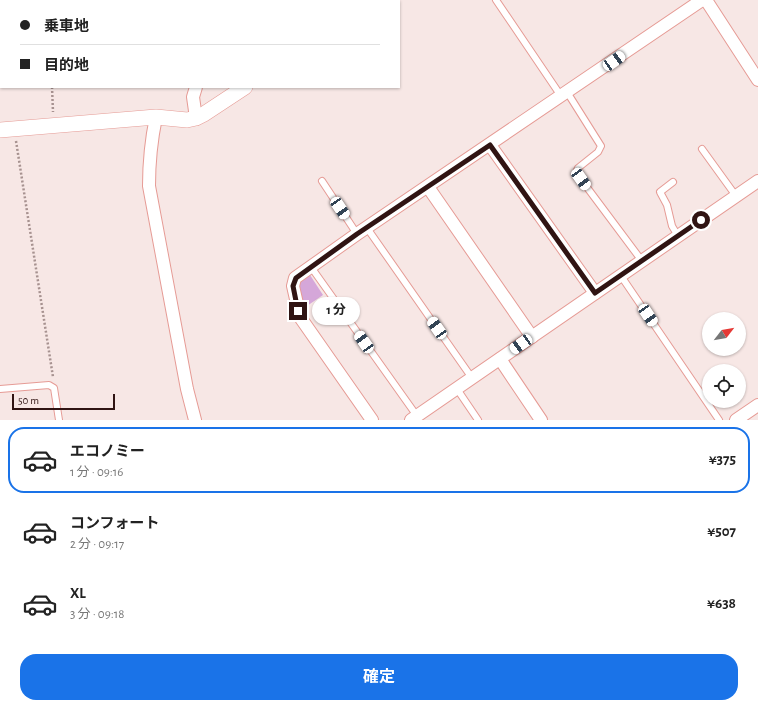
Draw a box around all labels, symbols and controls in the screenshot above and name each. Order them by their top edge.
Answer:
text: 乗車地 [44,19,89,34]
car [601,49,627,73]
text: 目的地 [44,58,89,73]
car [569,166,593,192]
car [328,195,352,221]
route start [692,211,710,229]
callout: 1 分 [312,297,360,325]
route end [289,302,307,320]
car [636,302,660,328]
text: 1 分 [326,304,346,317]
north arrow [702,312,746,356]
map controls [702,312,746,408]
car [425,315,449,341]
car [352,329,376,355]
car [508,332,534,356]
button: locate [702,364,746,408]
scale bar [12,392,115,411]
text: 50 m [18,395,39,406]
icon: car [22,442,58,478]
text: エコノミー [70,444,145,459]
text: ¥375 [709,452,736,467]
text: 1 分 · 09:16 [70,466,123,479]
icon: car [22,514,58,550]
text: コンフォート [70,516,160,531]
text: ¥507 [707,524,736,539]
text: 2 分 · 09:17 [70,538,124,551]
icon: car [22,586,58,622]
text: XL [70,586,86,601]
text: ¥638 [707,596,736,611]
text: 3 分 · 09:18 [70,608,124,621]
button: 確定 [20,654,738,700]

